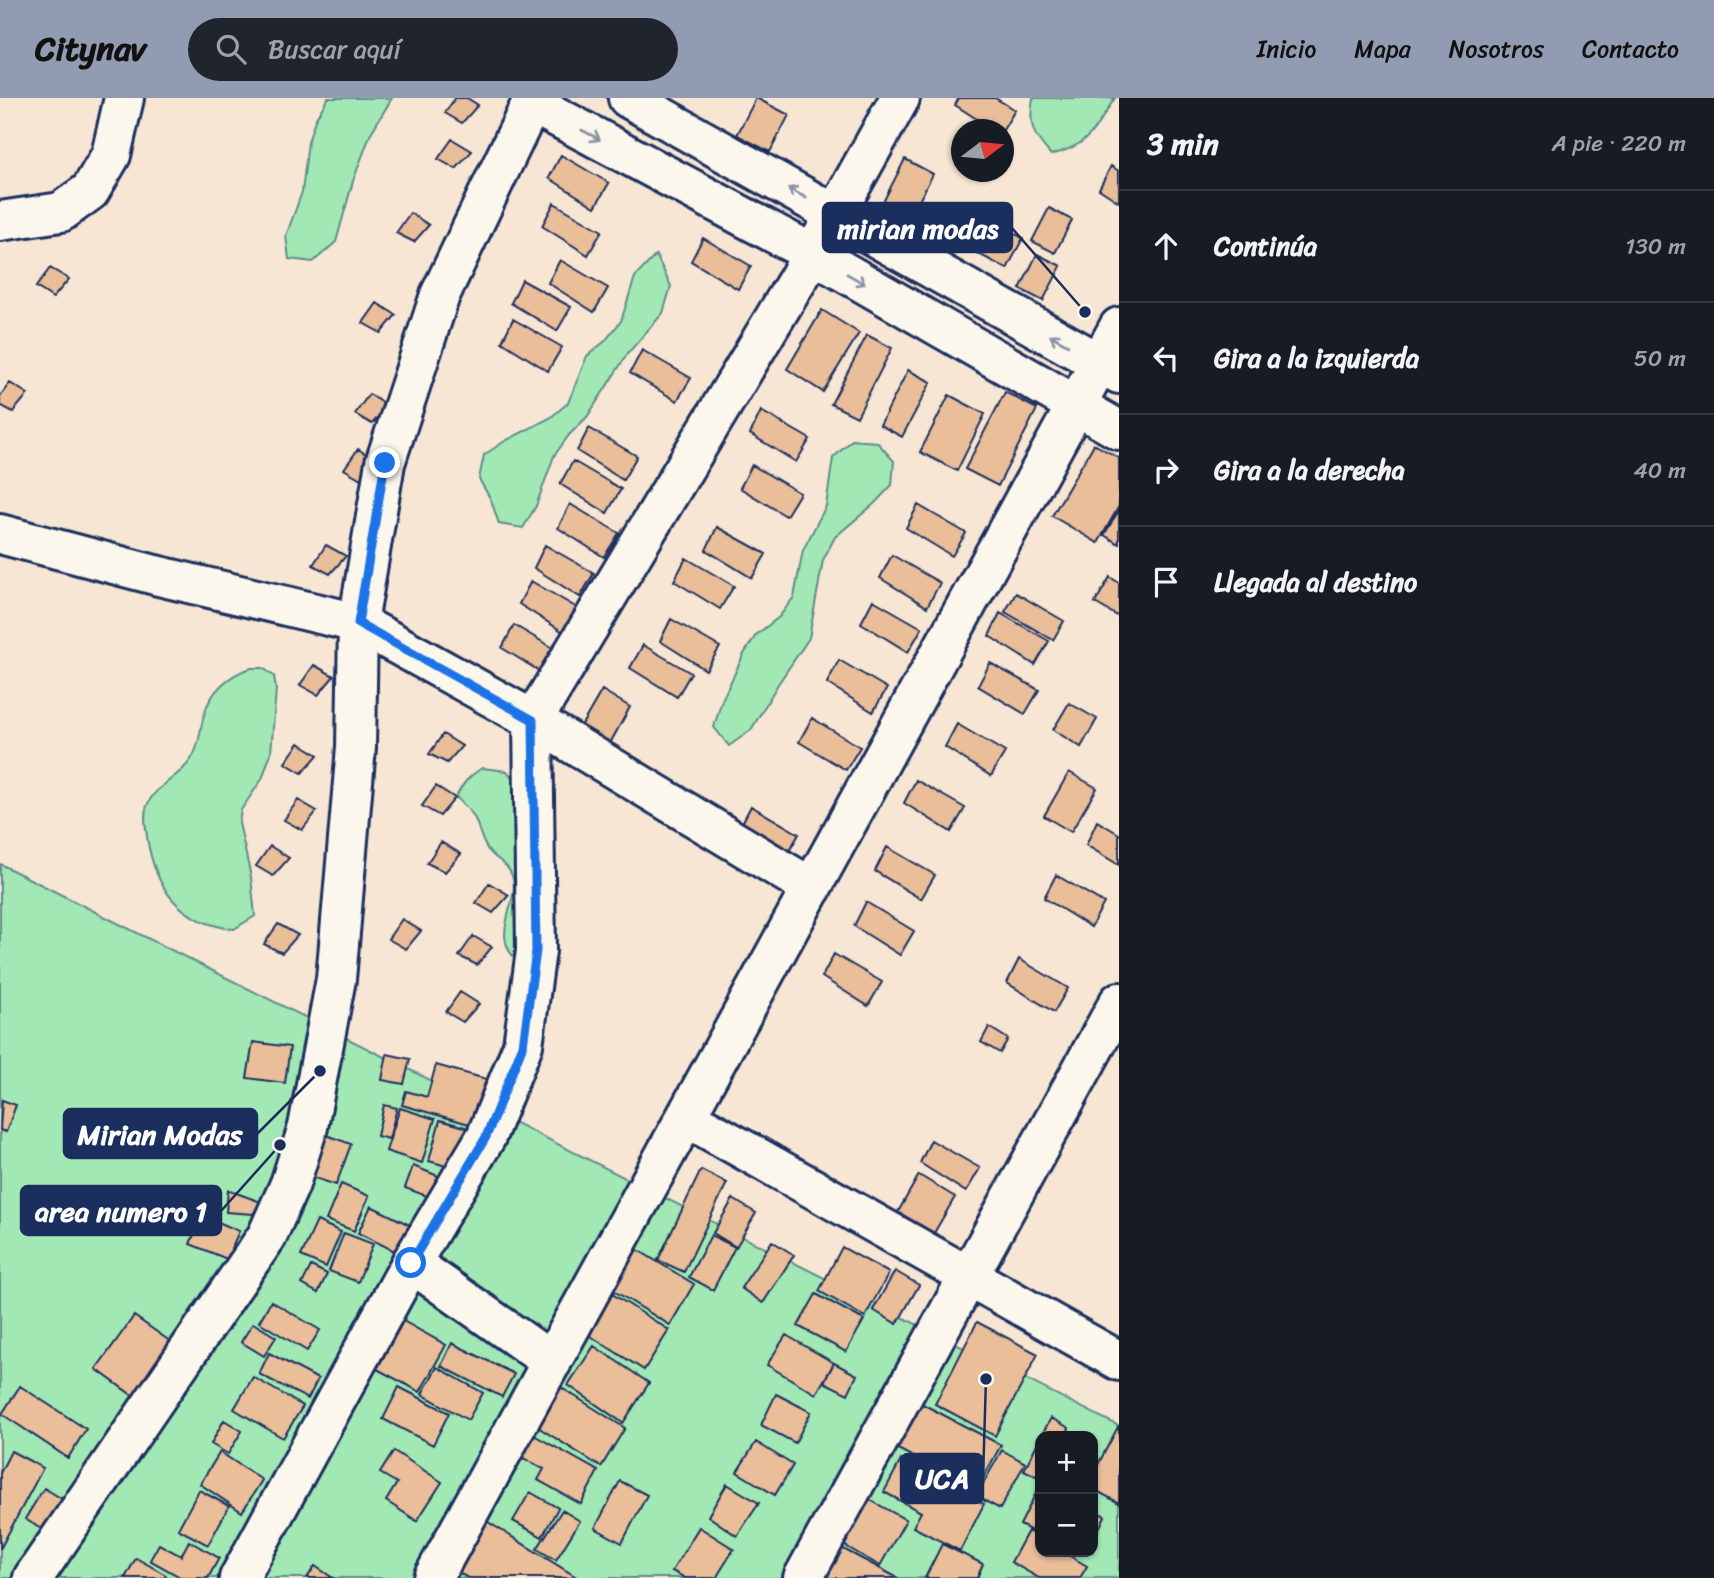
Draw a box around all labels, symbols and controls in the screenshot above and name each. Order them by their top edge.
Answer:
search box [188,18,678,81]
text: Citynav [35,20,146,78]
text: Buscar aquí [268,26,401,72]
text: Inicio [1257,28,1316,70]
text: Mapa [1354,28,1411,70]
text: Nosotros [1449,28,1544,70]
text: Contacto [1582,28,1679,70]
icon: search [212,30,250,68]
text: 3 min [1147,117,1219,171]
north arrow [951,119,1014,182]
text: A pie · 220 m [1552,123,1686,164]
one-way arrow [581,128,601,142]
one-way arrow [787,186,808,199]
callout: mirian modas [823,203,1012,252]
text: mirian modas [836,204,999,253]
text: Continúa [1214,223,1317,269]
text: 130 m [1625,226,1686,267]
icon: ahead [1147,227,1185,265]
one-way arrow [845,272,865,286]
one-way arrow [1050,333,1070,347]
text: Gira a la izquierda [1214,335,1419,381]
text: 50 m [1634,338,1686,379]
icon: left [1147,339,1185,377]
route end [369,447,400,478]
text: Gira a la derecha [1214,447,1405,493]
text: 40 m [1633,450,1686,491]
icon: right [1147,451,1185,489]
text: Llegada al destino [1214,559,1417,605]
icon: arrive [1147,563,1185,601]
callout: Mirian Modas [64,1109,257,1158]
text: Mirian Modas [77,1110,244,1159]
callout: area numero 1 [21,1186,221,1235]
text: area numero 1 [34,1187,207,1236]
route start [395,1247,426,1278]
map controls [1035,1431,1098,1557]
button: + [1035,1431,1098,1494]
callout: UCA [901,1454,983,1503]
text: UCA [915,1454,969,1503]
button: − [1035,1494,1098,1557]

